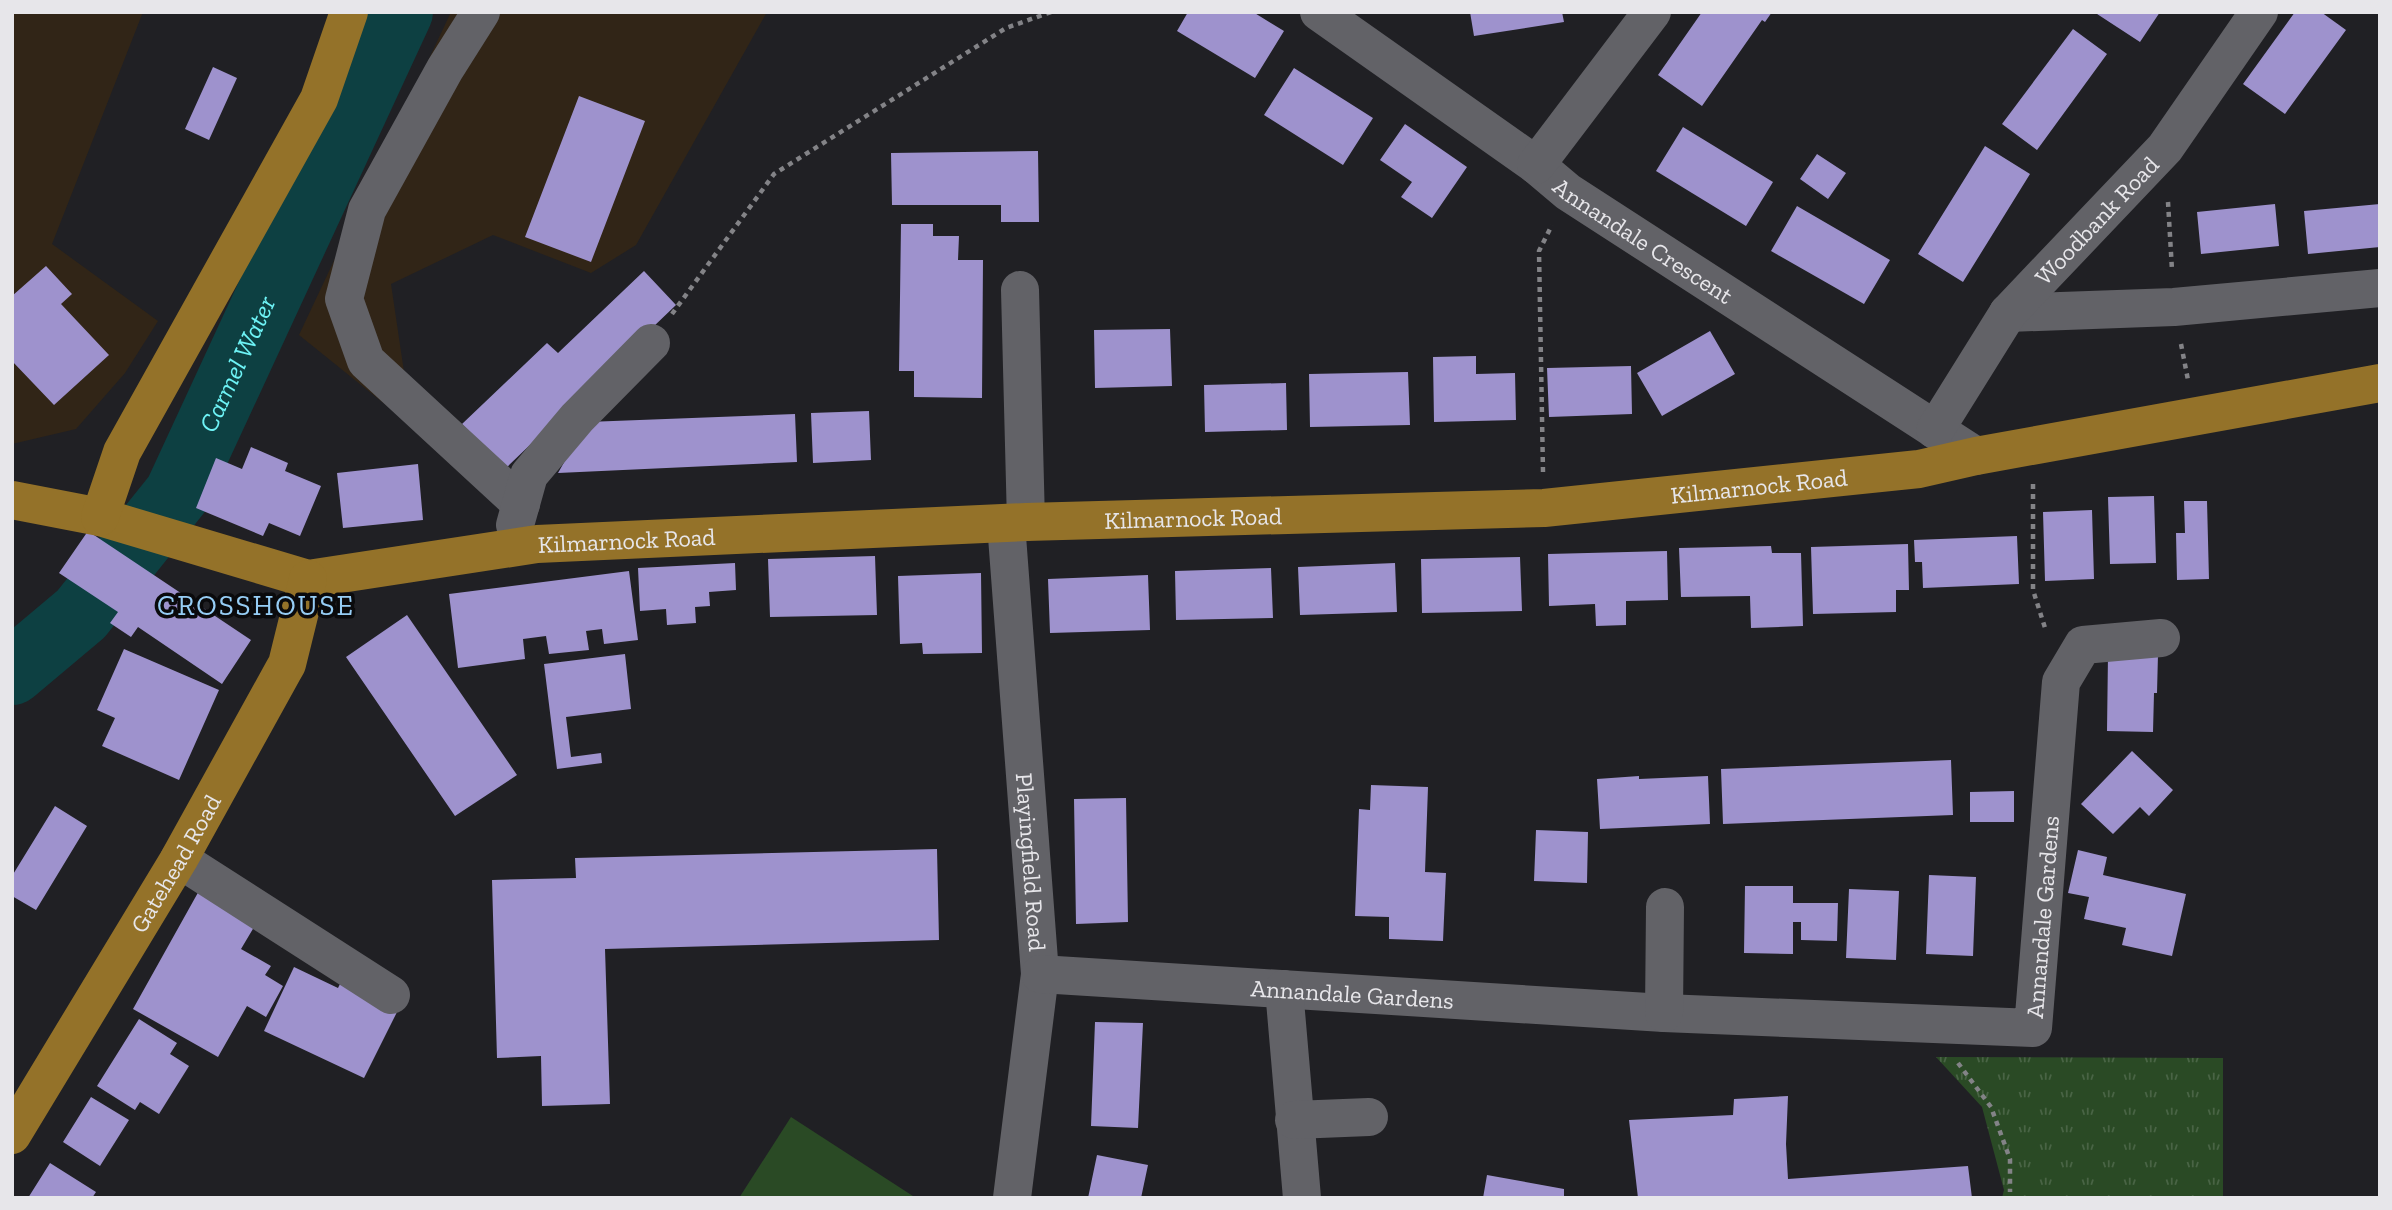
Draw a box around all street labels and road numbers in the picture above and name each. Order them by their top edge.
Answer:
street label: Woodbank Road [2028,150,2164,291]
street label: Annandale Crescent [1547,171,1739,310]
street label: Kilmarnock Road [1669,462,1849,509]
street label: Kilmarnock Road [1104,501,1282,534]
street label: Kilmarnock Road [537,521,716,558]
street label: Playingfield Road [1010,772,1053,952]
street label: Gatehead Road [124,789,226,938]
street label: Annandale Gardens [2019,814,2065,1019]
street label: Annandale Gardens [1250,973,1455,1014]

